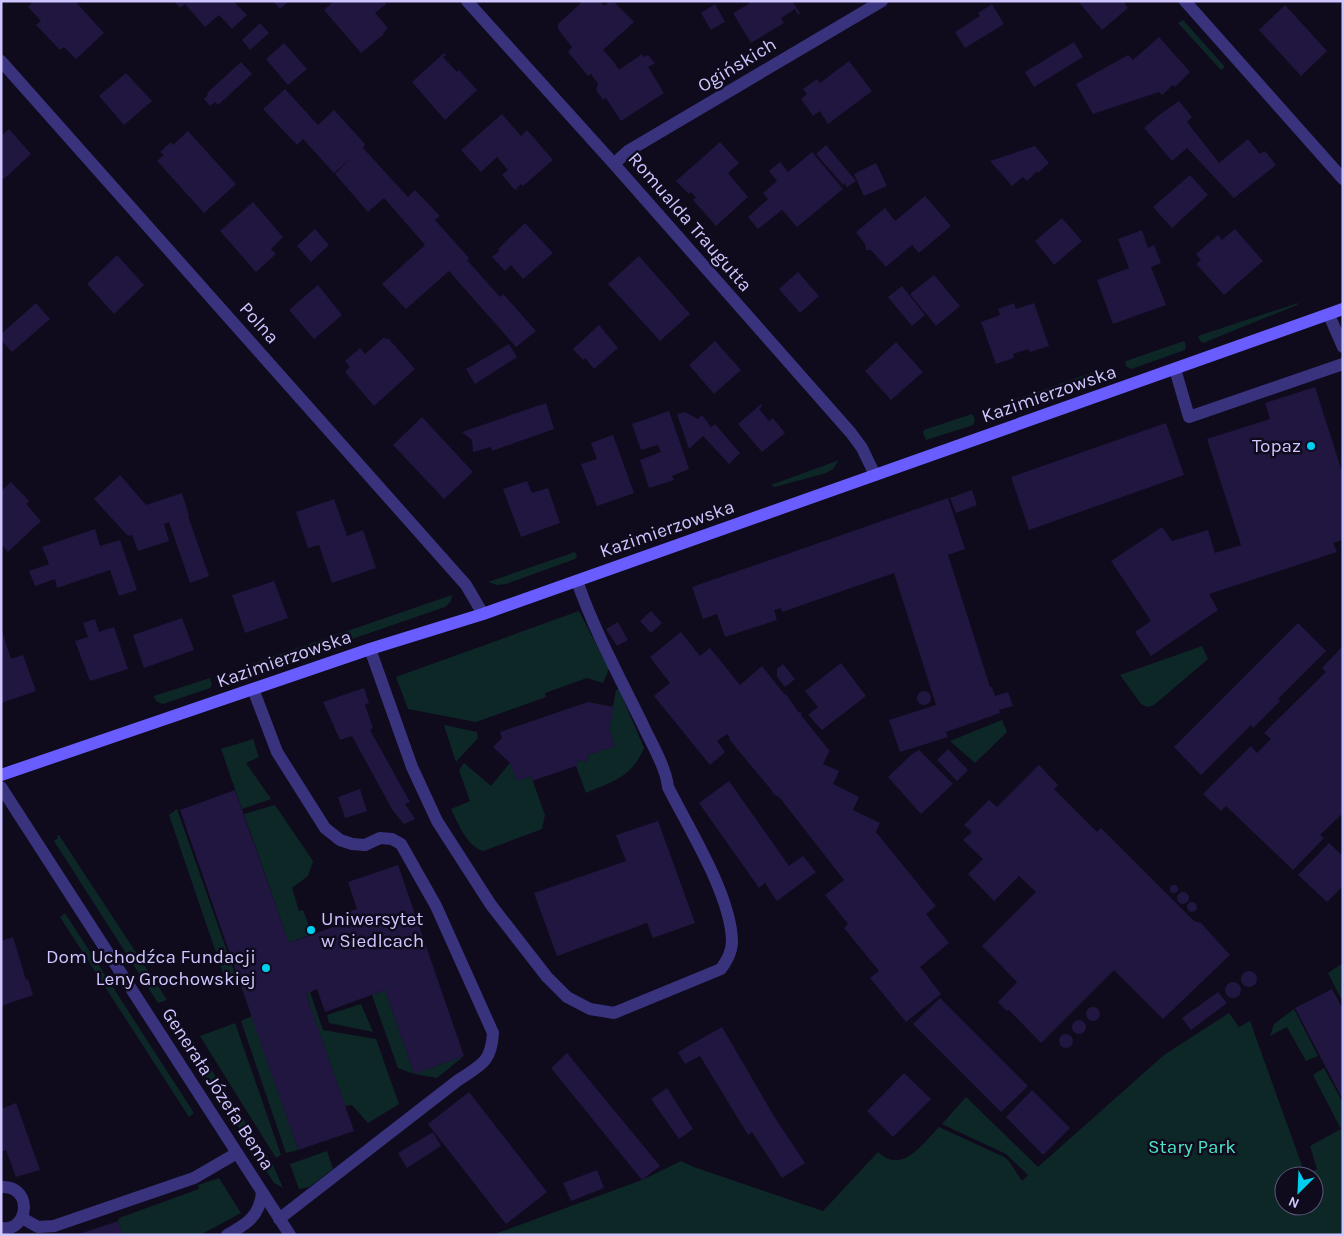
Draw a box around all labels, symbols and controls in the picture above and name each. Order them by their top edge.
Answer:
street label: Ogińskich [694,33,780,97]
street label: Romualda Traugutta [624,148,756,296]
street label: Polna [235,298,283,348]
street label: Kazimierzowska [979,361,1119,427]
place label: Topaz [1252,435,1301,457]
marker: Topaz [1305,440,1317,452]
street label: Kazimierzowska [597,496,737,562]
street label: Kazimierzowska [214,626,354,692]
place label: Uniwersytet w Siedlcach [321,908,424,952]
marker: Uniwersytet w Siedlcach [305,924,317,936]
place label: Dom Uchodźca Fundacji Leny Grochowskiej [46,946,256,990]
marker: Dom Uchodźca Fundacji Leny Grochowskiej [260,962,272,974]
street label: Generała Józefa Bema [157,1004,279,1174]
park label: Stary Park [1148,1136,1236,1158]
north arrow [1274,1166,1324,1216]
text: N [1286,1193,1302,1212]

